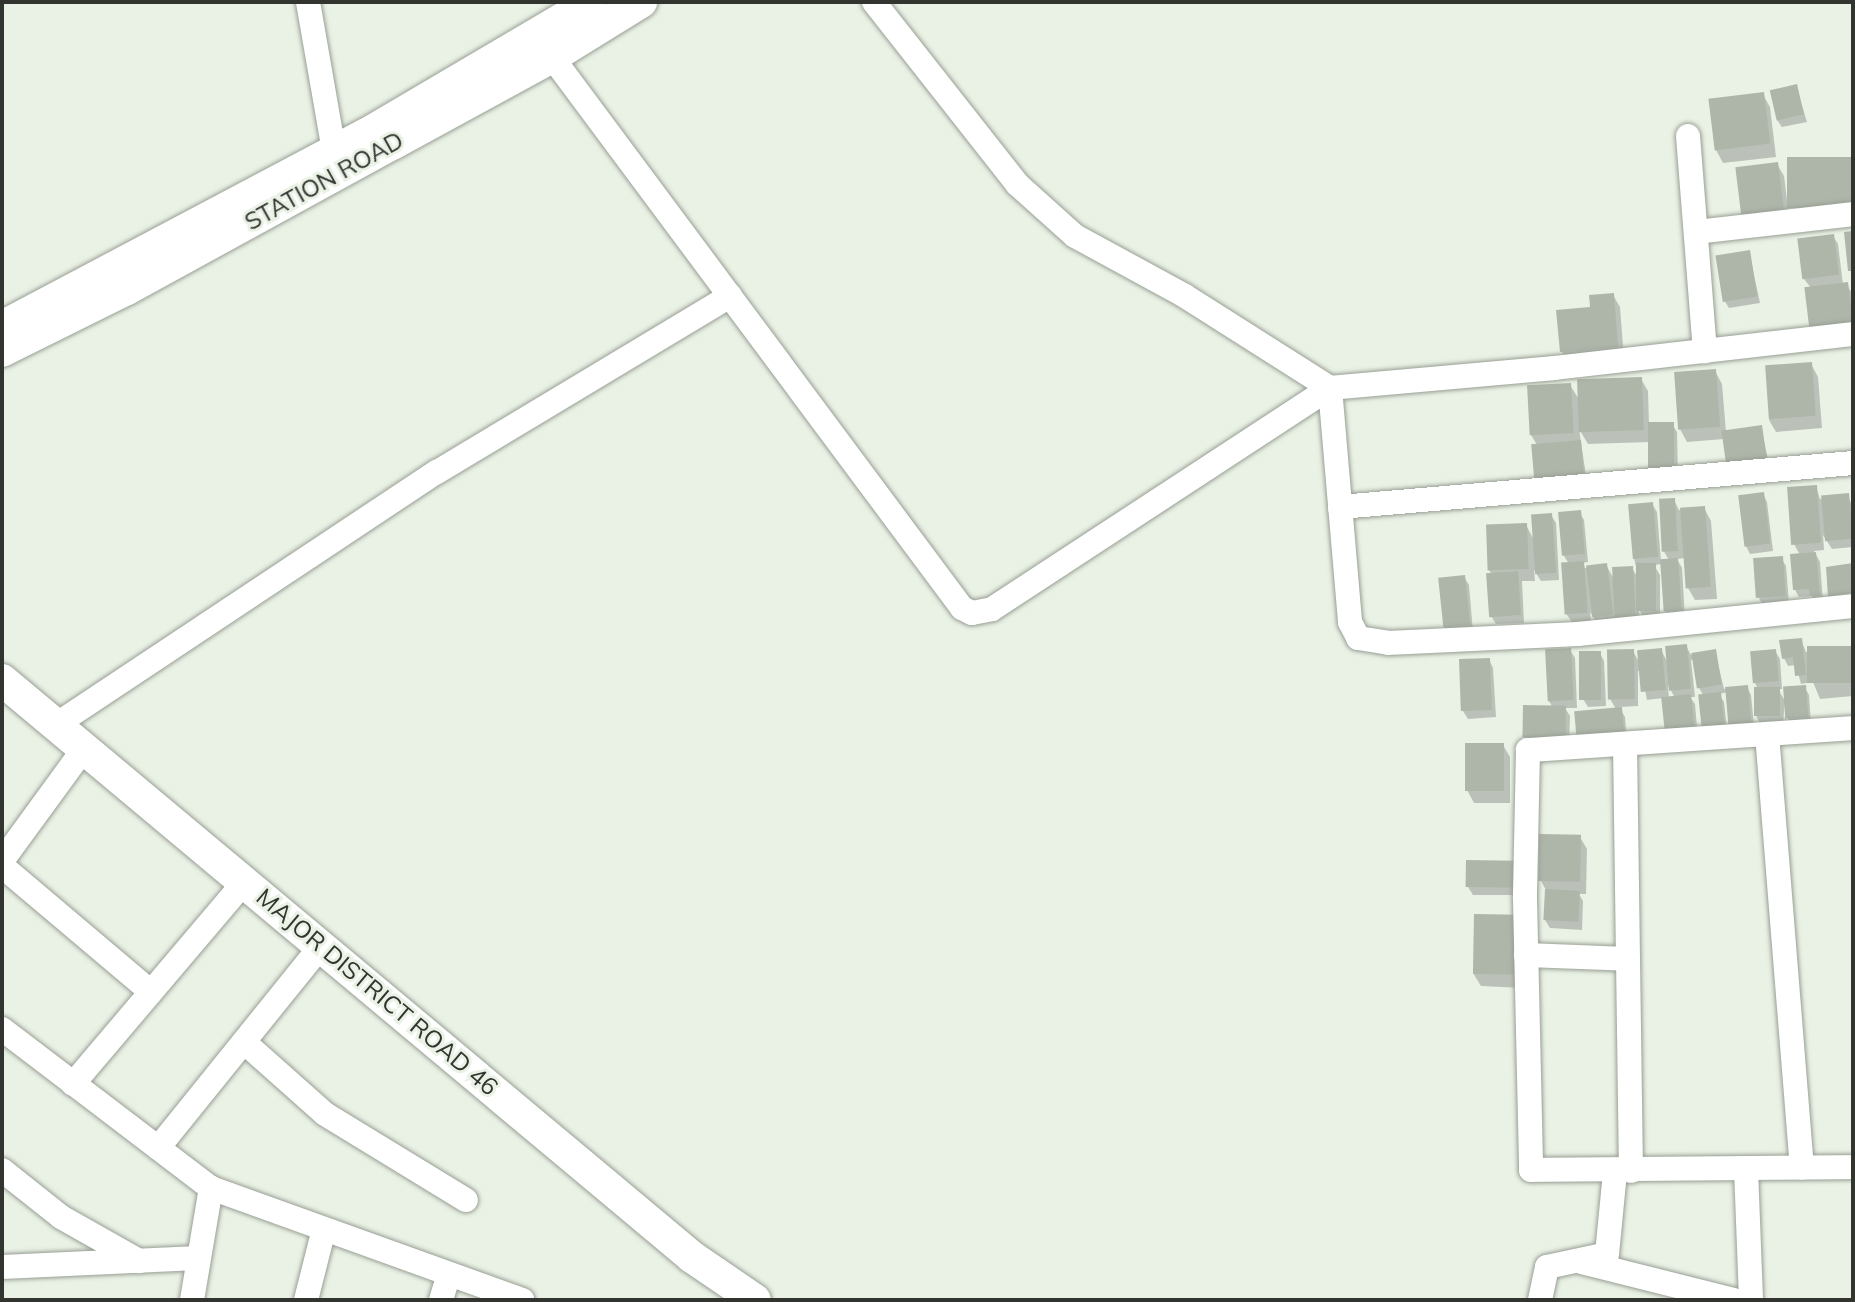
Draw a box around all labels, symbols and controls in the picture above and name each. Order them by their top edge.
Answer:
street label: STATION ROAD [240,126,408,236]
street label: MAJOR DISTRICT ROAD 46 [250,883,504,1101]

